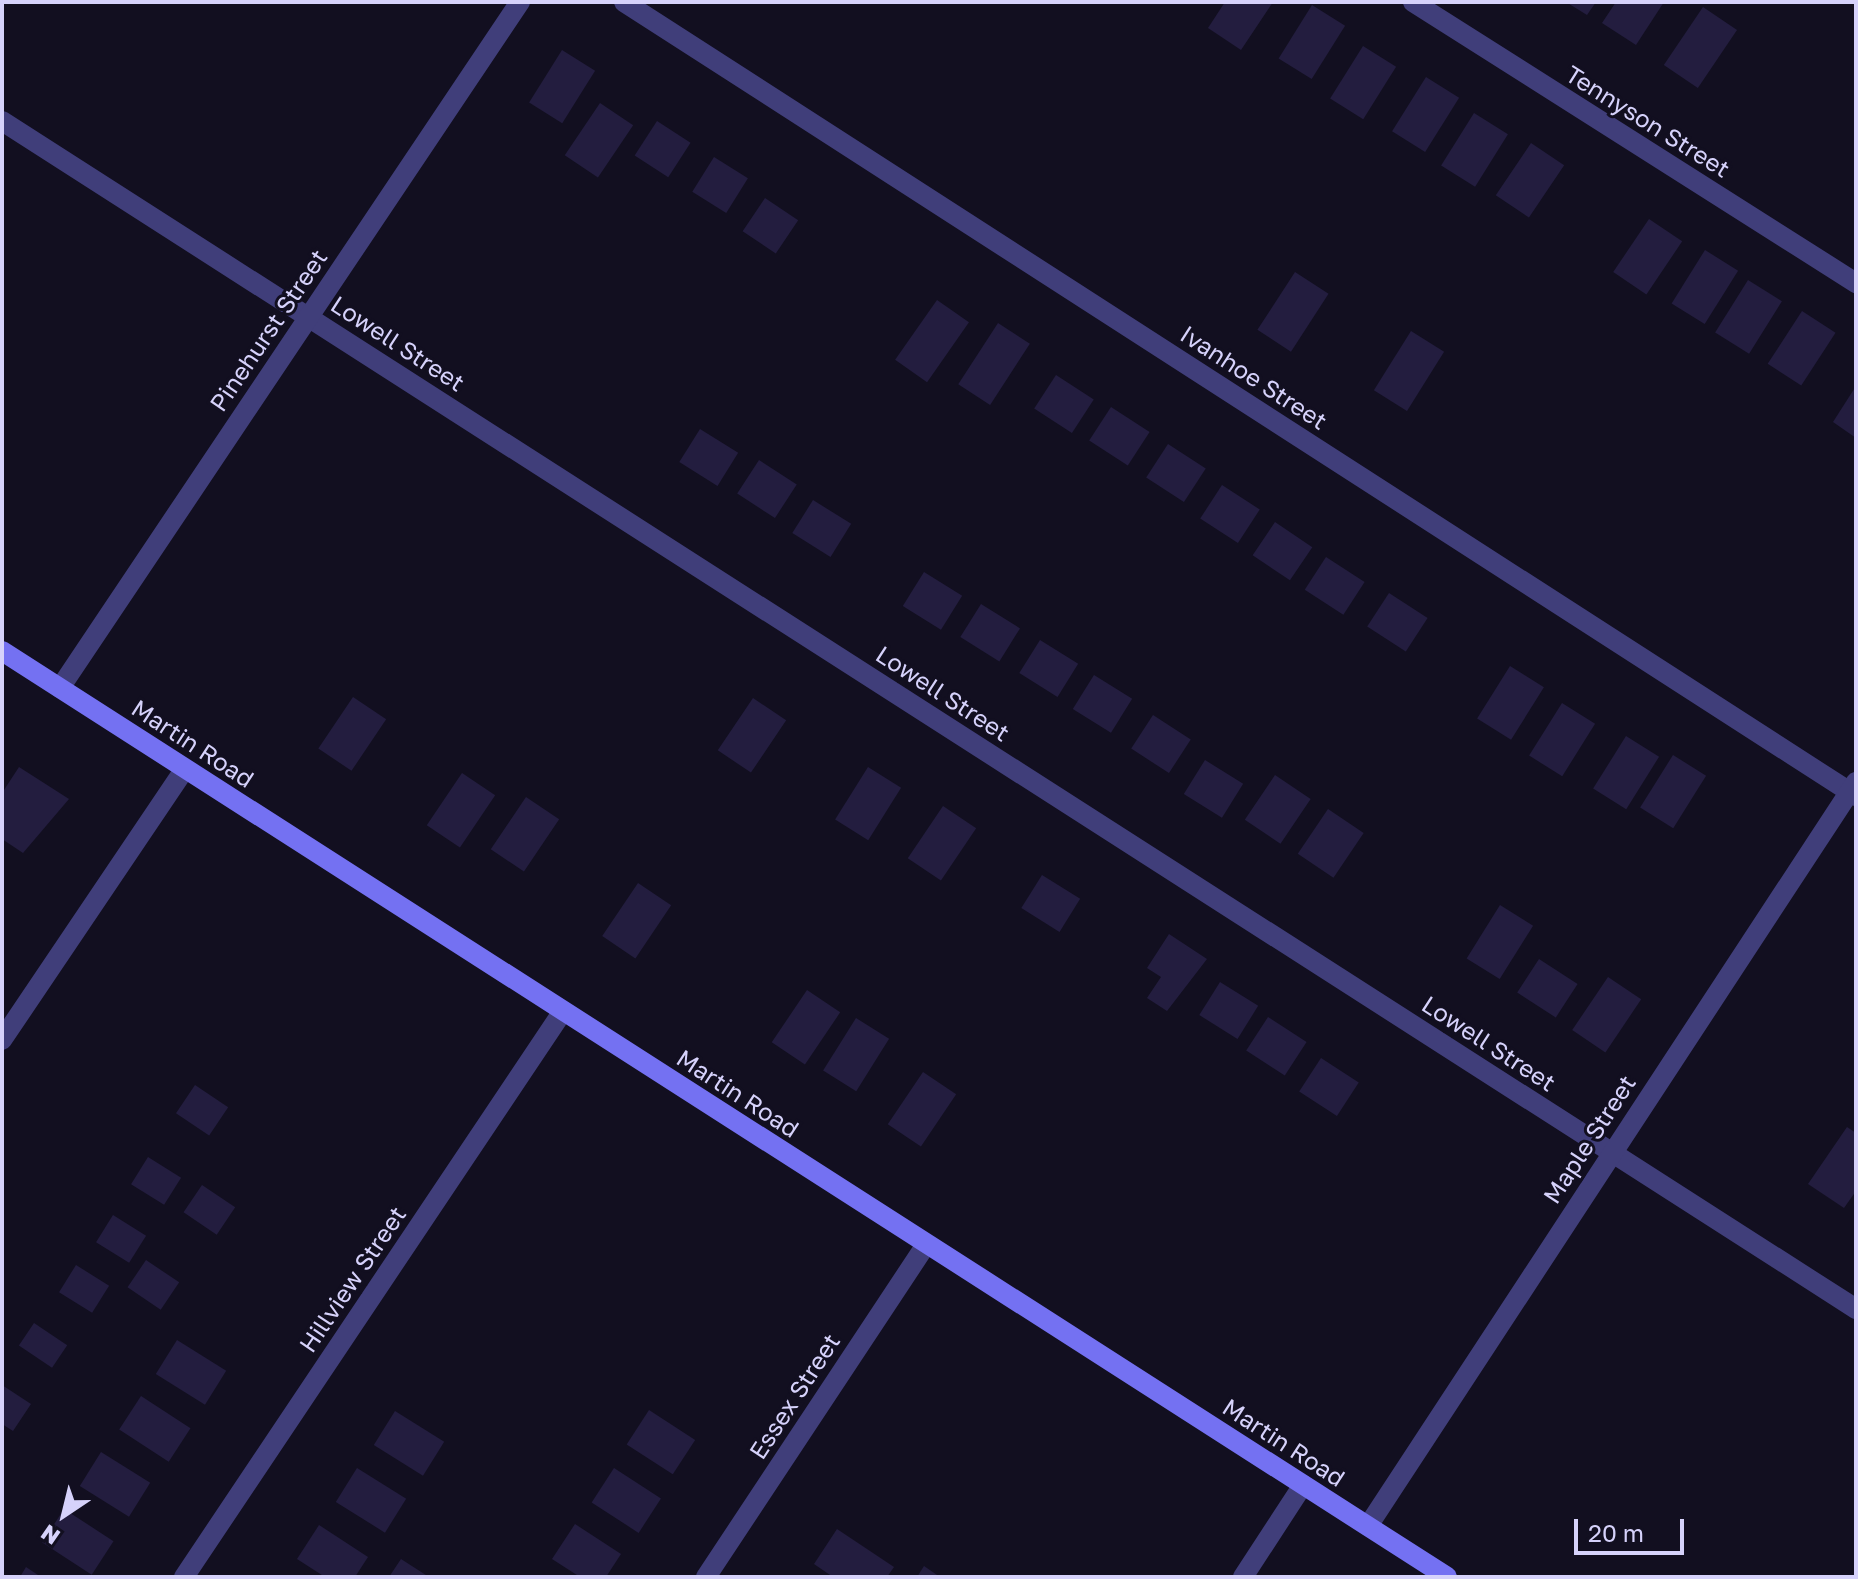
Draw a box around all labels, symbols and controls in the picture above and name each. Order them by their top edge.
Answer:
street label: Tennyson Street [1561,59,1735,183]
street label: Pinehurst Street [203,244,333,416]
street label: Lowell Street [326,289,470,397]
street label: Ivanhoe Street [1175,319,1333,435]
street label: Lowell Street [871,639,1015,747]
street label: Martin Road [127,693,259,793]
street label: Lowell Street [1417,989,1561,1097]
street label: Martin Road [672,1043,804,1143]
street label: Maple Street [1537,1069,1641,1209]
street label: Hillview Street [293,1201,411,1357]
street label: Essex Street [743,1328,845,1464]
street label: Martin Road [1218,1392,1350,1492]
north arrow [24,1475,104,1555]
scale bar [1578,1503,1688,1553]
text: 20 m [1588,1518,1644,1547]
text: N [35,1519,65,1551]

